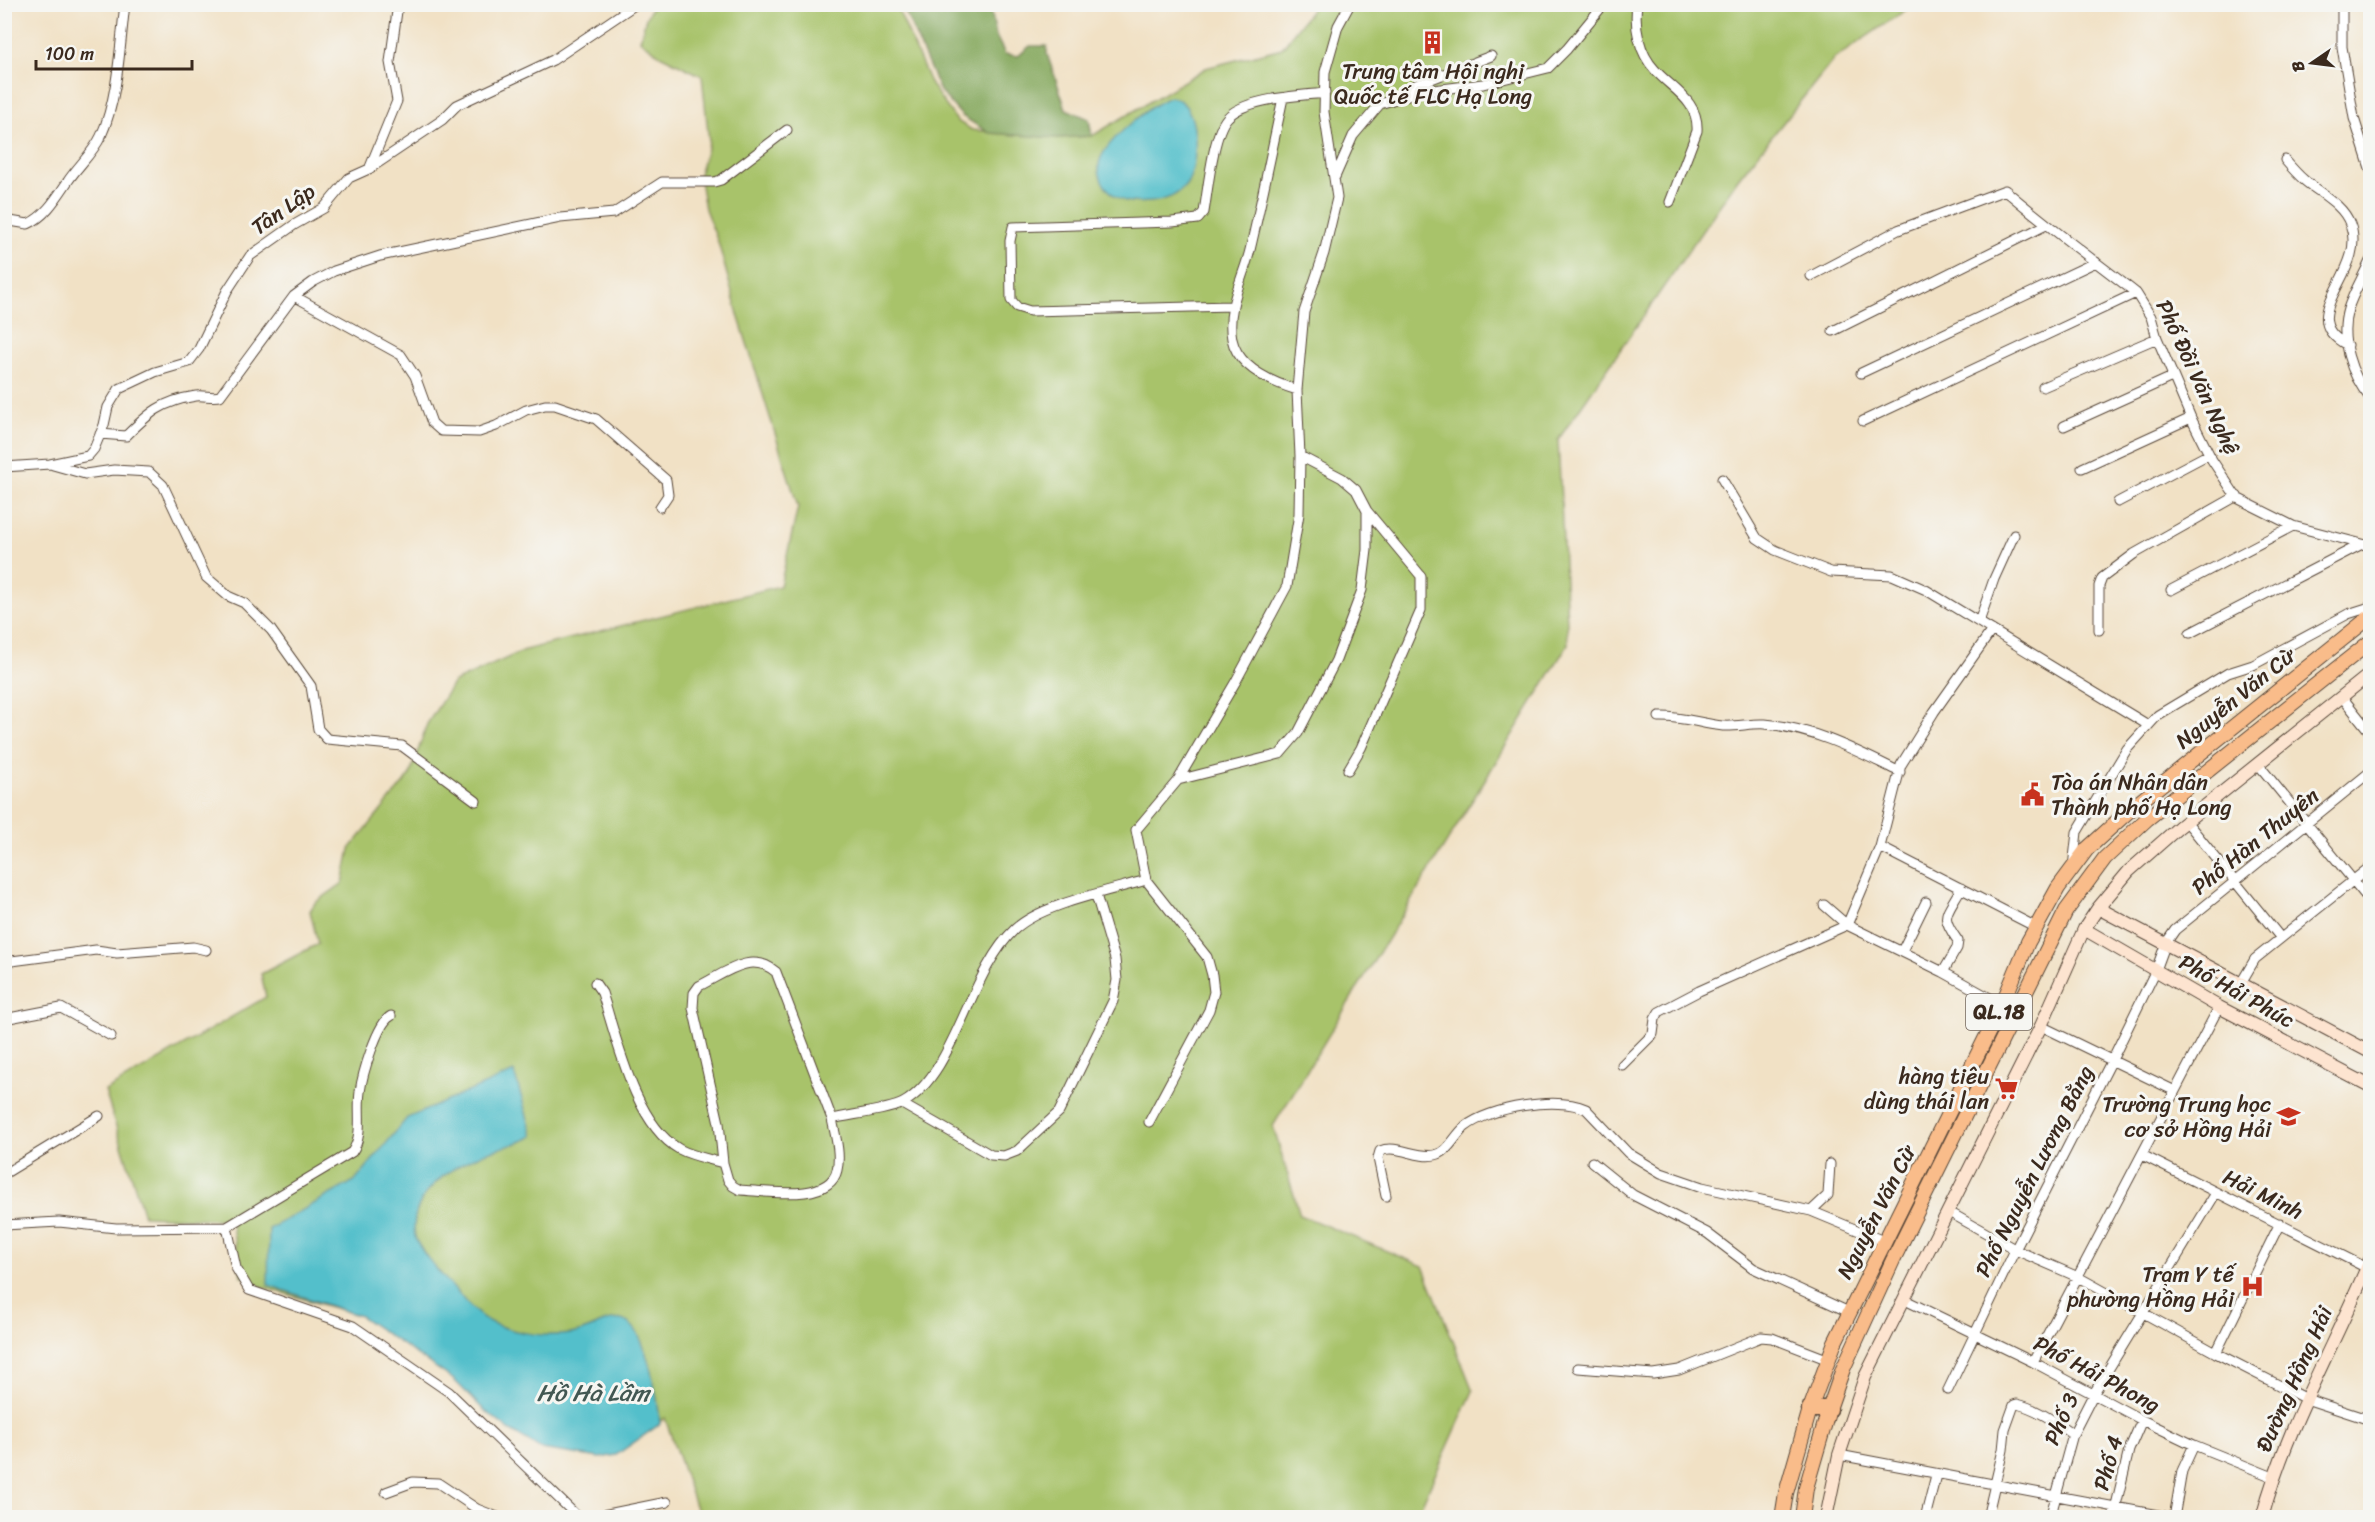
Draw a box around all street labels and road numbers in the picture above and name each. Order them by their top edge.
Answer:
street label: Tân Lập [242,172,324,246]
street label: Phố Đồi Văn Nghệ [2145,293,2251,462]
street label: Nguyễn Văn Cừ [2166,636,2305,759]
street label: Phố Hàn Thuyên [2182,777,2328,905]
street label: Phố Hải Phúc [2172,943,2302,1039]
road number: QL.18 [1966,994,2032,1030]
street label: Phố Nguyễn Lương Bằng [1964,1058,2104,1284]
street label: Nguyễn Văn Cừ [1825,1137,1927,1286]
street label: Hải Minh [2216,1158,2310,1230]
street label: Đường Hồng Hải [2244,1299,2344,1458]
street label: Phố Hải Phong [2026,1324,2168,1424]
street label: Phố 3 [2032,1386,2090,1452]
street label: Phố 4 [2082,1431,2134,1495]

